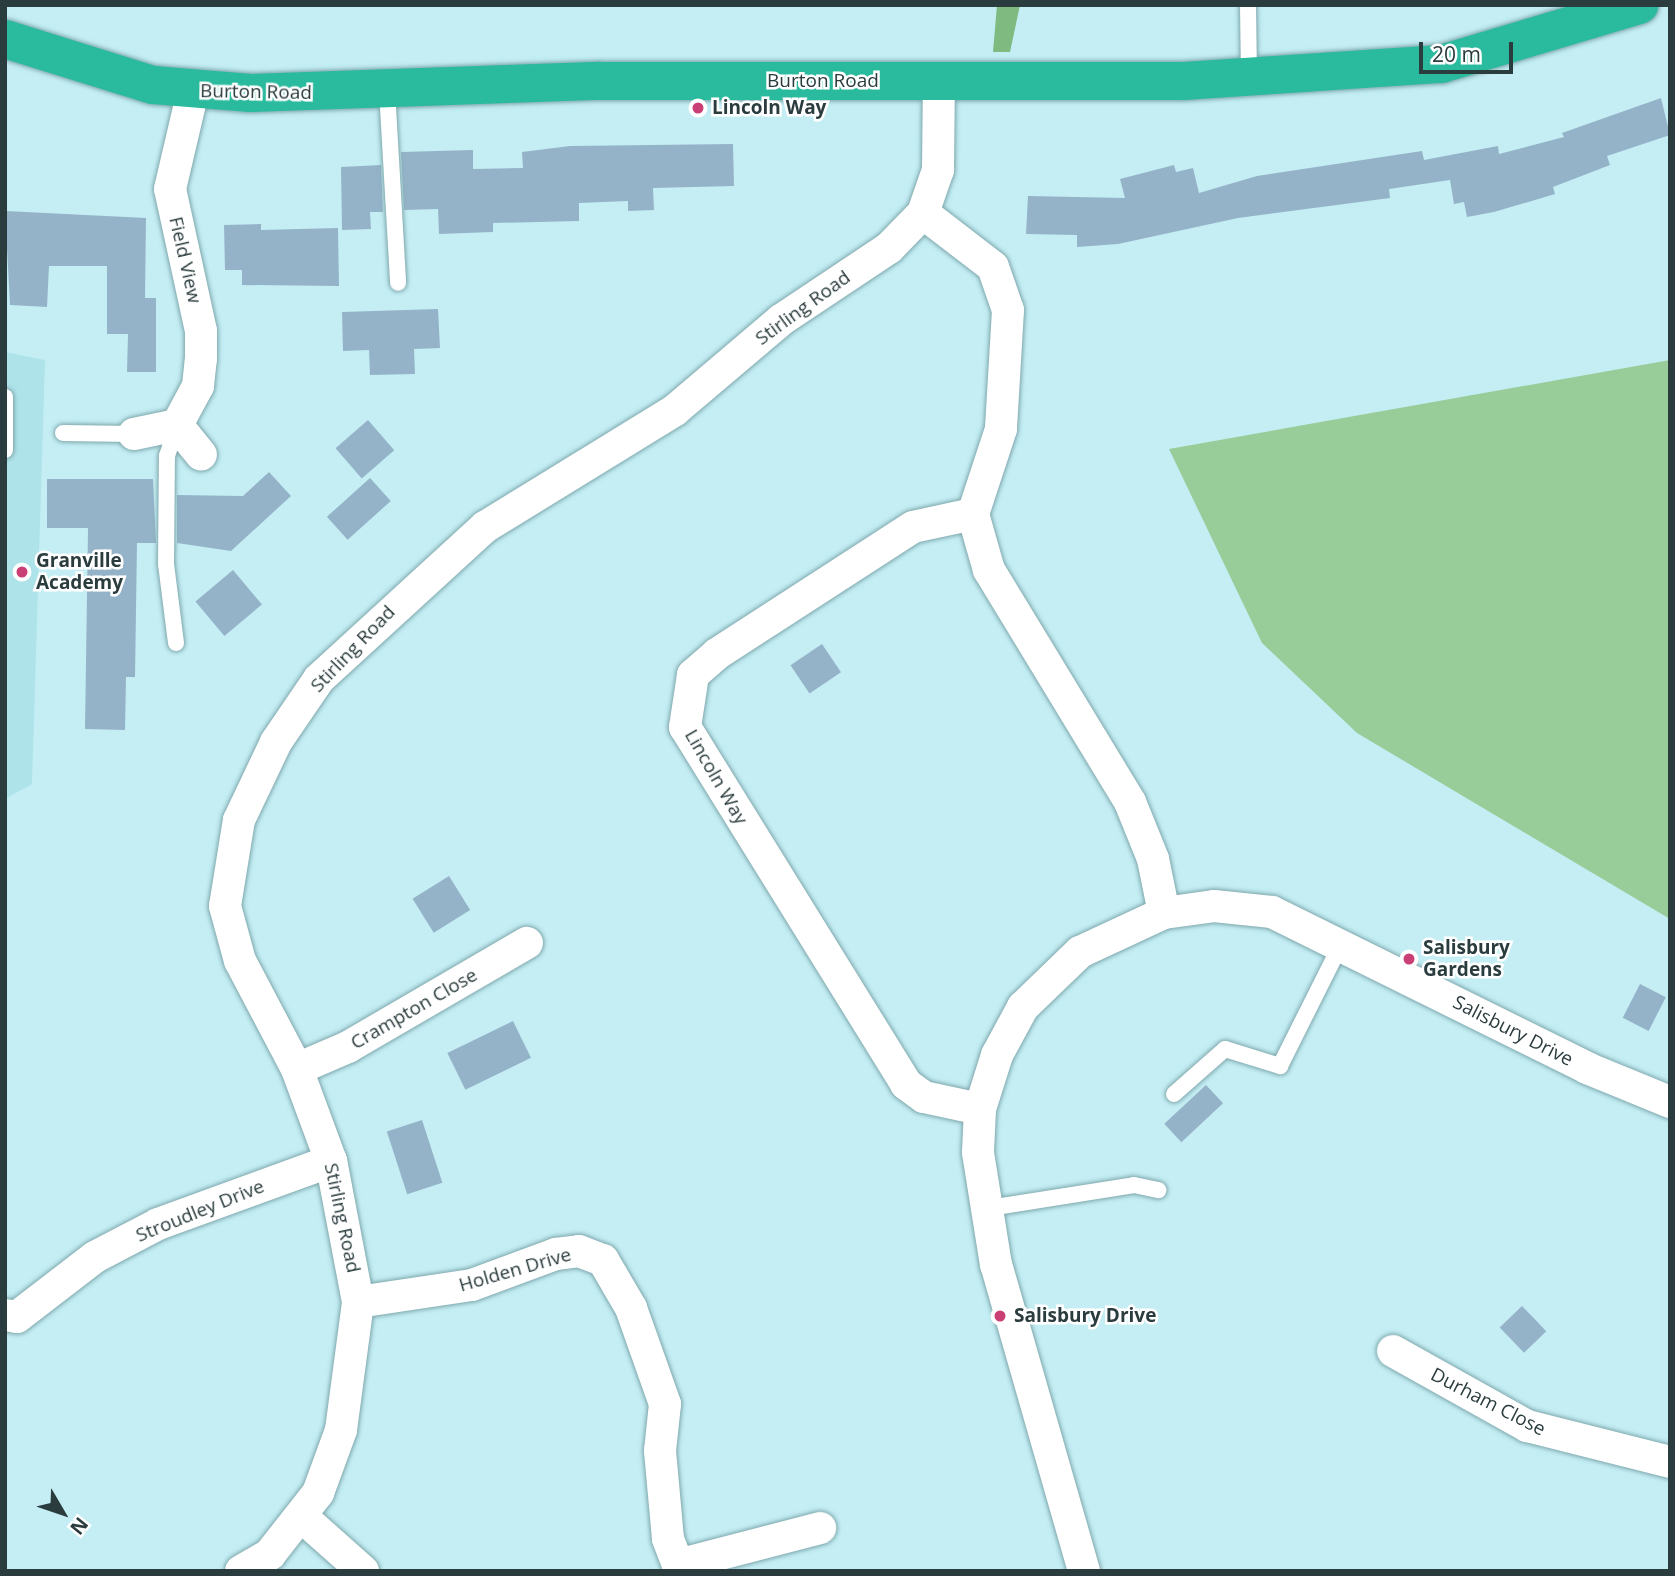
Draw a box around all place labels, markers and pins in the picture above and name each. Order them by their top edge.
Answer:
place label: Lincoln Way [712,97,826,119]
marker: Lincoln Way [690,100,706,116]
place label: Granville Academy [36,550,123,594]
marker: Granville Academy [14,564,30,580]
place label: Salisbury Gardens [1423,937,1510,981]
marker: Salisbury Gardens [1401,951,1417,967]
place label: Salisbury Drive [1014,1305,1156,1327]
marker: Salisbury Drive [992,1308,1008,1324]

